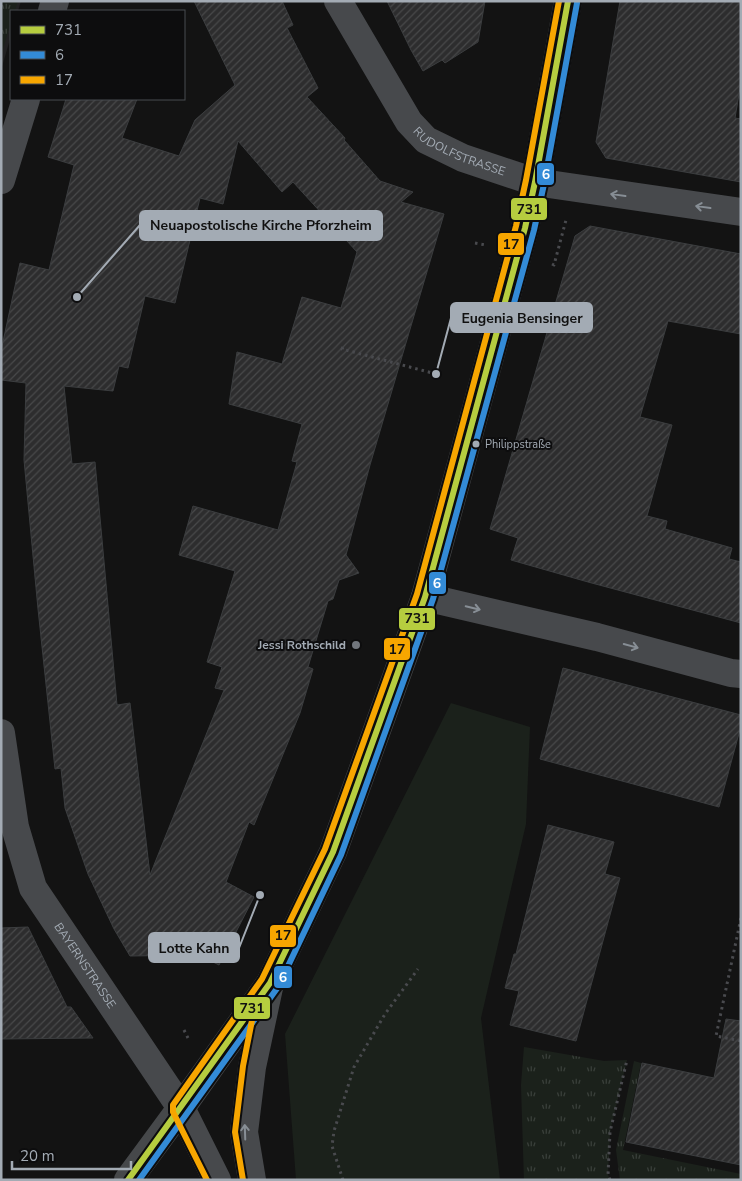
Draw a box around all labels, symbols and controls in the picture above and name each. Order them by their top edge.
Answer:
legend [10,10,185,100]
text: 731 [55,20,82,40]
text: 6 [55,45,64,65]
text: 17 [55,70,73,90]
street label: RUDOLFSTRASSE [410,123,507,180]
line badge: 6 [536,162,555,186]
text: 6 [542,165,550,184]
one-way arrow [610,190,626,200]
line badge: 731 [510,197,548,221]
text: 731 [516,200,542,219]
one-way arrow [696,202,712,212]
callout: Neuapostolische Kirche Pforzheim [140,211,382,240]
text: Neuapostolische Kirche Pforzheim [150,216,372,235]
line badge: 17 [497,232,525,256]
text: 17 [503,235,519,254]
callout: Eugenia Bensinger [451,303,592,332]
text: Eugenia Bensinger [461,309,583,328]
place label: Philippstraße [485,437,551,452]
marker: Philippstraße [471,439,481,449]
line badge: 6 [428,571,447,595]
text: 6 [433,574,441,593]
one-way arrow [464,604,480,613]
line badge: 731 [398,607,436,631]
text: 731 [404,609,430,628]
place label: Jessi Rothschild [257,637,346,653]
line badge: 17 [383,637,411,661]
marker: Jessi Rothschild [350,639,362,651]
text: 17 [389,640,405,659]
one-way arrow [622,642,638,651]
street label: BAYERNSTRASSE [51,919,120,1011]
line badge: 17 [269,924,297,948]
text: 17 [275,926,291,945]
callout: Lotte Kahn [149,933,239,962]
text: Lotte Kahn [159,939,229,958]
line badge: 6 [273,965,293,989]
text: 6 [279,968,287,987]
line badge: 731 [233,996,271,1020]
text: 731 [239,999,265,1018]
one-way arrow [240,1124,250,1140]
scale bar [12,1138,131,1170]
text: 20 m [20,1146,55,1166]

